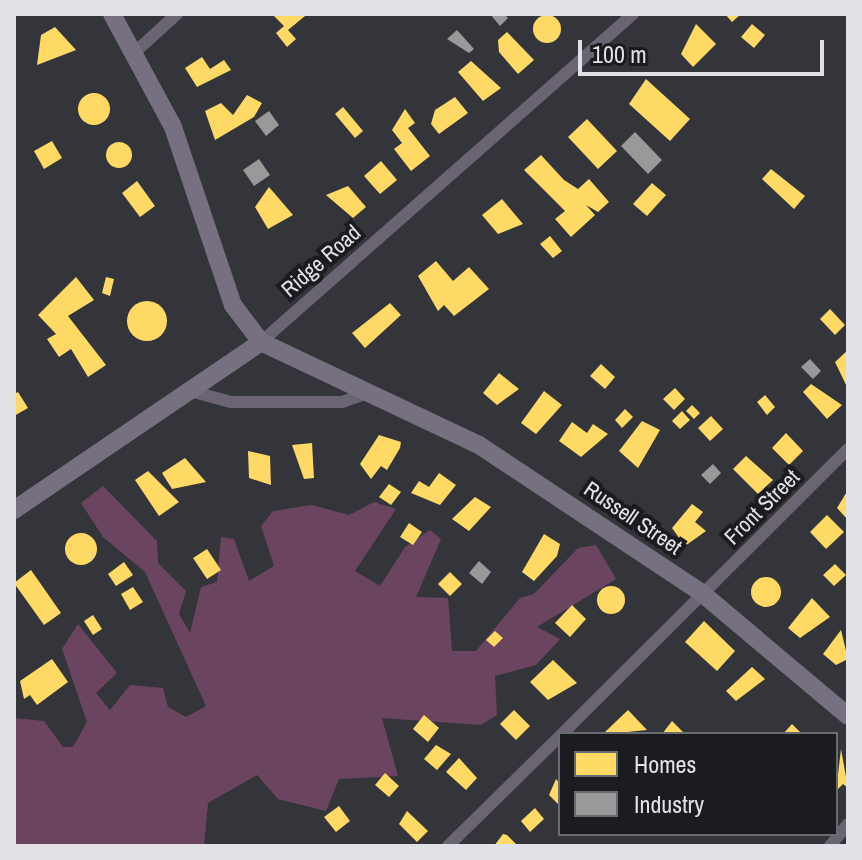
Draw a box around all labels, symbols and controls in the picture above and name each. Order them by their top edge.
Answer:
scale bar [582,24,828,74]
text: 100 m [592,38,647,70]
street label: Ridge Road [276,219,366,303]
street label: Front Street [719,464,805,550]
street label: Russell Street [579,476,687,560]
legend [558,732,838,836]
text: Homes [634,748,696,780]
text: Industry [634,788,704,820]

